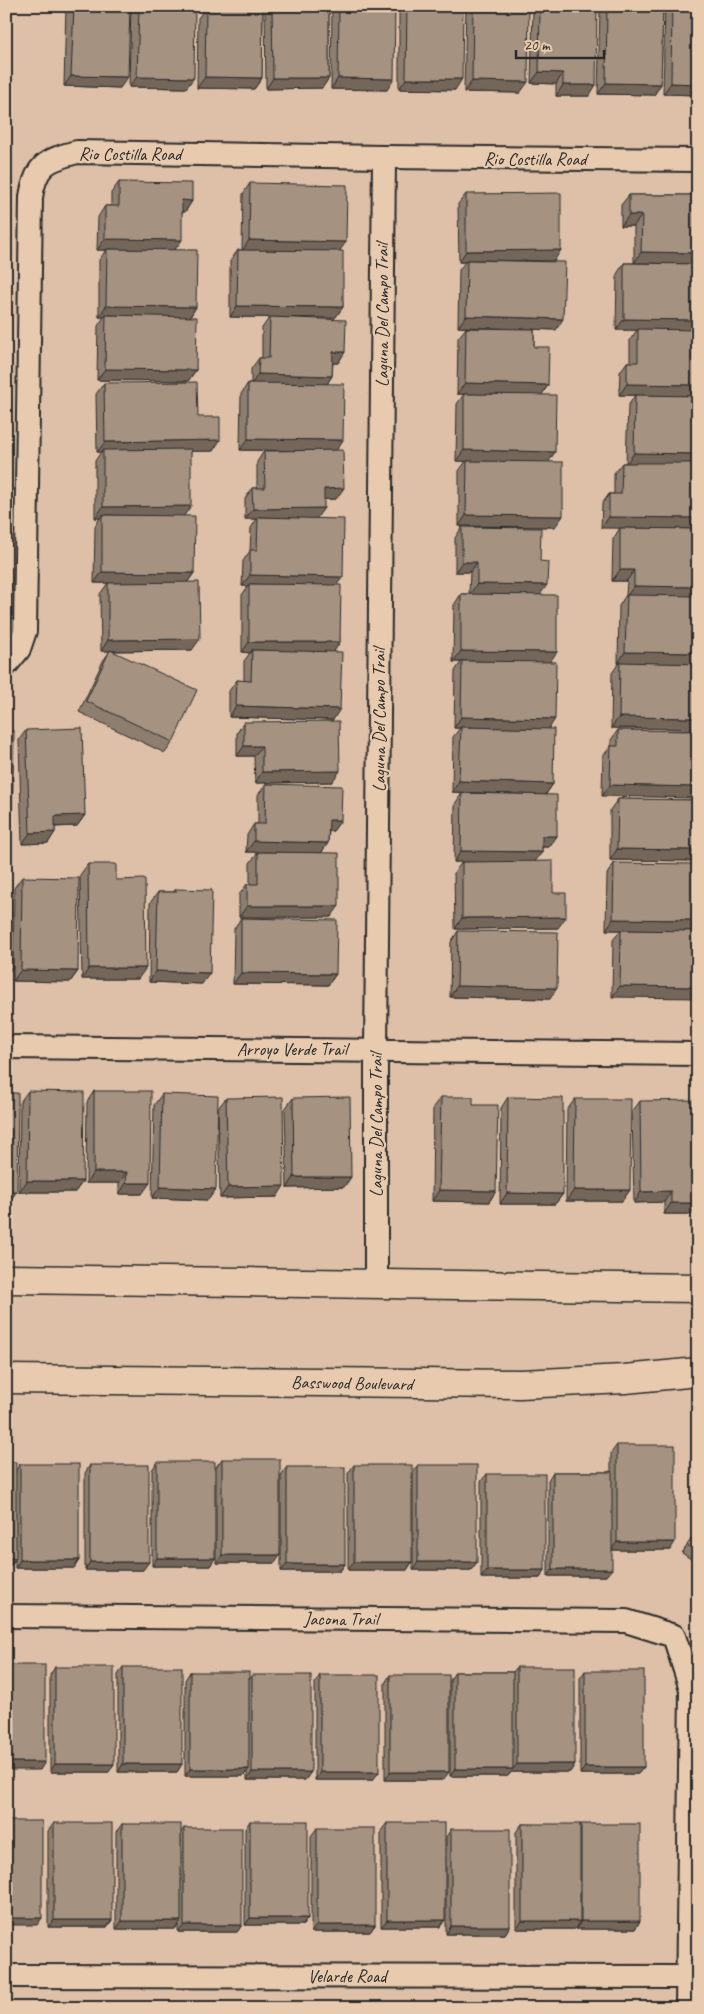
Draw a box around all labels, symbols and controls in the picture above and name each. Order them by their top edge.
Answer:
scale bar [516,28,604,60]
text: 20 m [524,36,551,55]
street label: Rio Costilla Road [79,143,184,165]
street label: Rio Costilla Road [484,148,589,170]
street label: Laguna Del Campo Trail [371,240,393,387]
street label: Laguna Del Campo Trail [368,645,390,792]
street label: Arroyo Verde Trail [237,1038,350,1060]
street label: Laguna Del Campo Trail [365,1050,387,1197]
street label: Basswood Boulevard [291,1371,416,1395]
street label: Jacona Trail [303,1608,381,1630]
street label: Velarde Road [308,1965,389,1987]

